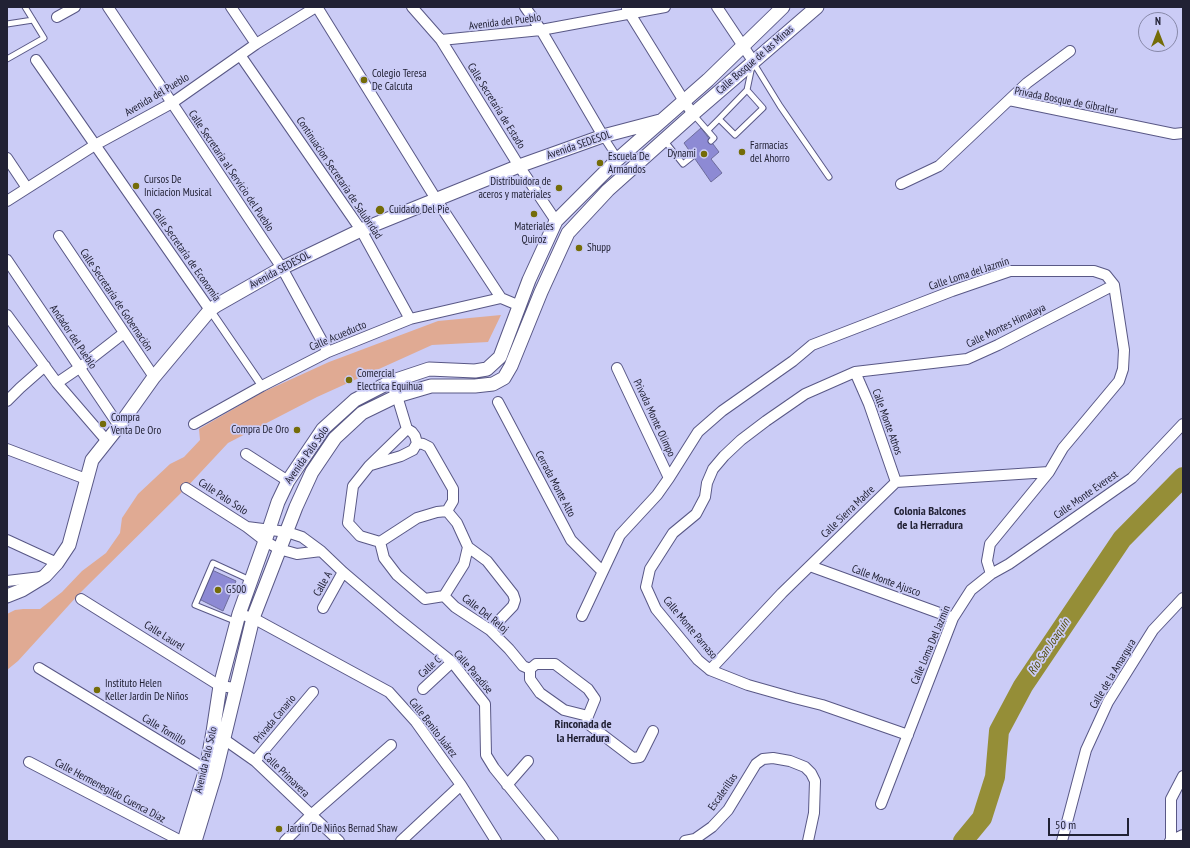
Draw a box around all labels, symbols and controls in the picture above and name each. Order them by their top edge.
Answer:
street label: Avenida del Pueblo [468,11,542,33]
north arrow [1138,12,1178,52]
text: N [1155,14,1161,28]
street label: Calle Bosque de las Minas [714,23,796,97]
street label: Calle Secretaría de Estado [464,61,528,151]
place label: Colegio Teresa De Calcuta [372,67,427,93]
street label: Avenida del Pueblo [122,71,192,119]
marker: Colegio Teresa De Calcuta [359,75,369,85]
street label: Privada Bosque de Gibraltar [1013,85,1119,117]
street label: Calle Secretaría al Servicio del Pueblo [185,108,277,234]
street label: Continuacion Secretaría de Salubridad [293,114,385,242]
street label: Avenida SEDESOL [545,128,613,162]
place label: Farmacias del Ahorro [750,139,790,165]
place label: Dynami [667,147,696,161]
marker: Farmacias del Ahorro [737,147,747,157]
marker: Dynami [699,149,709,159]
place label: Escuela De Armandos [608,150,649,176]
marker: Escuela De Armandos [595,158,605,168]
place label: Cursos De Iniciacion Musical [144,173,211,199]
place label: Distribuidora de aceros y materiales [478,175,551,201]
marker: Cursos De Iniciacion Musical [131,181,141,191]
marker: Distribuidora de aceros y materiales [554,183,564,193]
place label: Cuidado Del Pie [389,203,449,217]
marker: Cuidado Del Pie [374,204,386,216]
street label: Calle Secretaría de Economía [149,206,223,304]
marker: Materiales Quiroz [529,209,539,219]
place label: Materiales Quiroz [514,220,554,246]
place label: Shupp [587,241,611,255]
marker: Shupp [574,243,584,253]
street label: Calle Secretaría de Gobernación [77,246,155,354]
street label: Avenida SEDESOL [247,248,313,292]
street label: Calle Loma del Jazmín [927,255,1011,293]
street label: Calle Montes Himalaya [964,301,1048,351]
street label: Andador del Pueblo [47,302,99,372]
street label: Calle Acueducto [307,318,369,354]
place label: Comercial Electrica Equihua [357,367,422,393]
marker: Comercial Electrica Equihua [344,375,354,385]
street label: Privada Monte Olimpo [630,377,678,459]
street label: Calle Monte Athos [869,387,905,457]
place label: Compra Venta De Oro [111,411,161,437]
marker: Compra Venta De Oro [98,419,108,429]
place label: Compra De Oro [231,423,289,437]
street label: Avenida Palo Solo [282,423,332,487]
marker: Compra De Oro [292,425,302,435]
street label: Cerrada Monte Alto [532,449,578,519]
street label: Calle Monte Everest [1051,468,1121,522]
street label: Calle Palo Solo [196,476,250,518]
street label: Calle Sierra Madre [818,483,878,541]
district label: Colonia Balcones de la Herradura [894,505,966,533]
street label: Calle Monte Ajusco [850,562,922,600]
street label: Calle A [311,569,335,599]
place label: G500 [226,583,246,597]
marker: G500 [213,585,223,595]
street label: Calle Del Reloj [459,592,511,636]
street label: Calle Monte Parnaso [660,594,720,662]
street label: Calle Loma Del Jazmín [908,603,954,687]
water label: Río San Joaquín [1025,616,1073,678]
street label: Calle Laurel [141,618,187,654]
street label: Calle de la Amargura [1087,637,1139,711]
street label: Calle Paradise [451,648,495,696]
street label: Calle C [416,653,444,681]
place label: Instituto Helen Keller Jardin De Niños [105,677,188,703]
marker: Instituto Helen Keller Jardin De Niños [92,685,102,695]
street label: Privada Canario [251,692,299,746]
street label: Calle Benito Juárez [406,696,460,760]
street label: Calle Tomillo [139,712,189,748]
district label: Rinconada de la Herradura [554,718,612,746]
street label: Avenida Palo Solo [192,725,220,795]
street label: Calle Primavera [260,750,312,800]
street label: Calle Hermenegildo Cuenca Díaz [52,756,168,826]
street label: Escalerillas [705,771,741,813]
scale bar [1050,810,1131,836]
text: 50 m [1055,817,1076,832]
place label: Jardin De Niños Bernad Shaw [287,822,397,836]
marker: Jardin De Niños Bernad Shaw [274,824,284,834]

